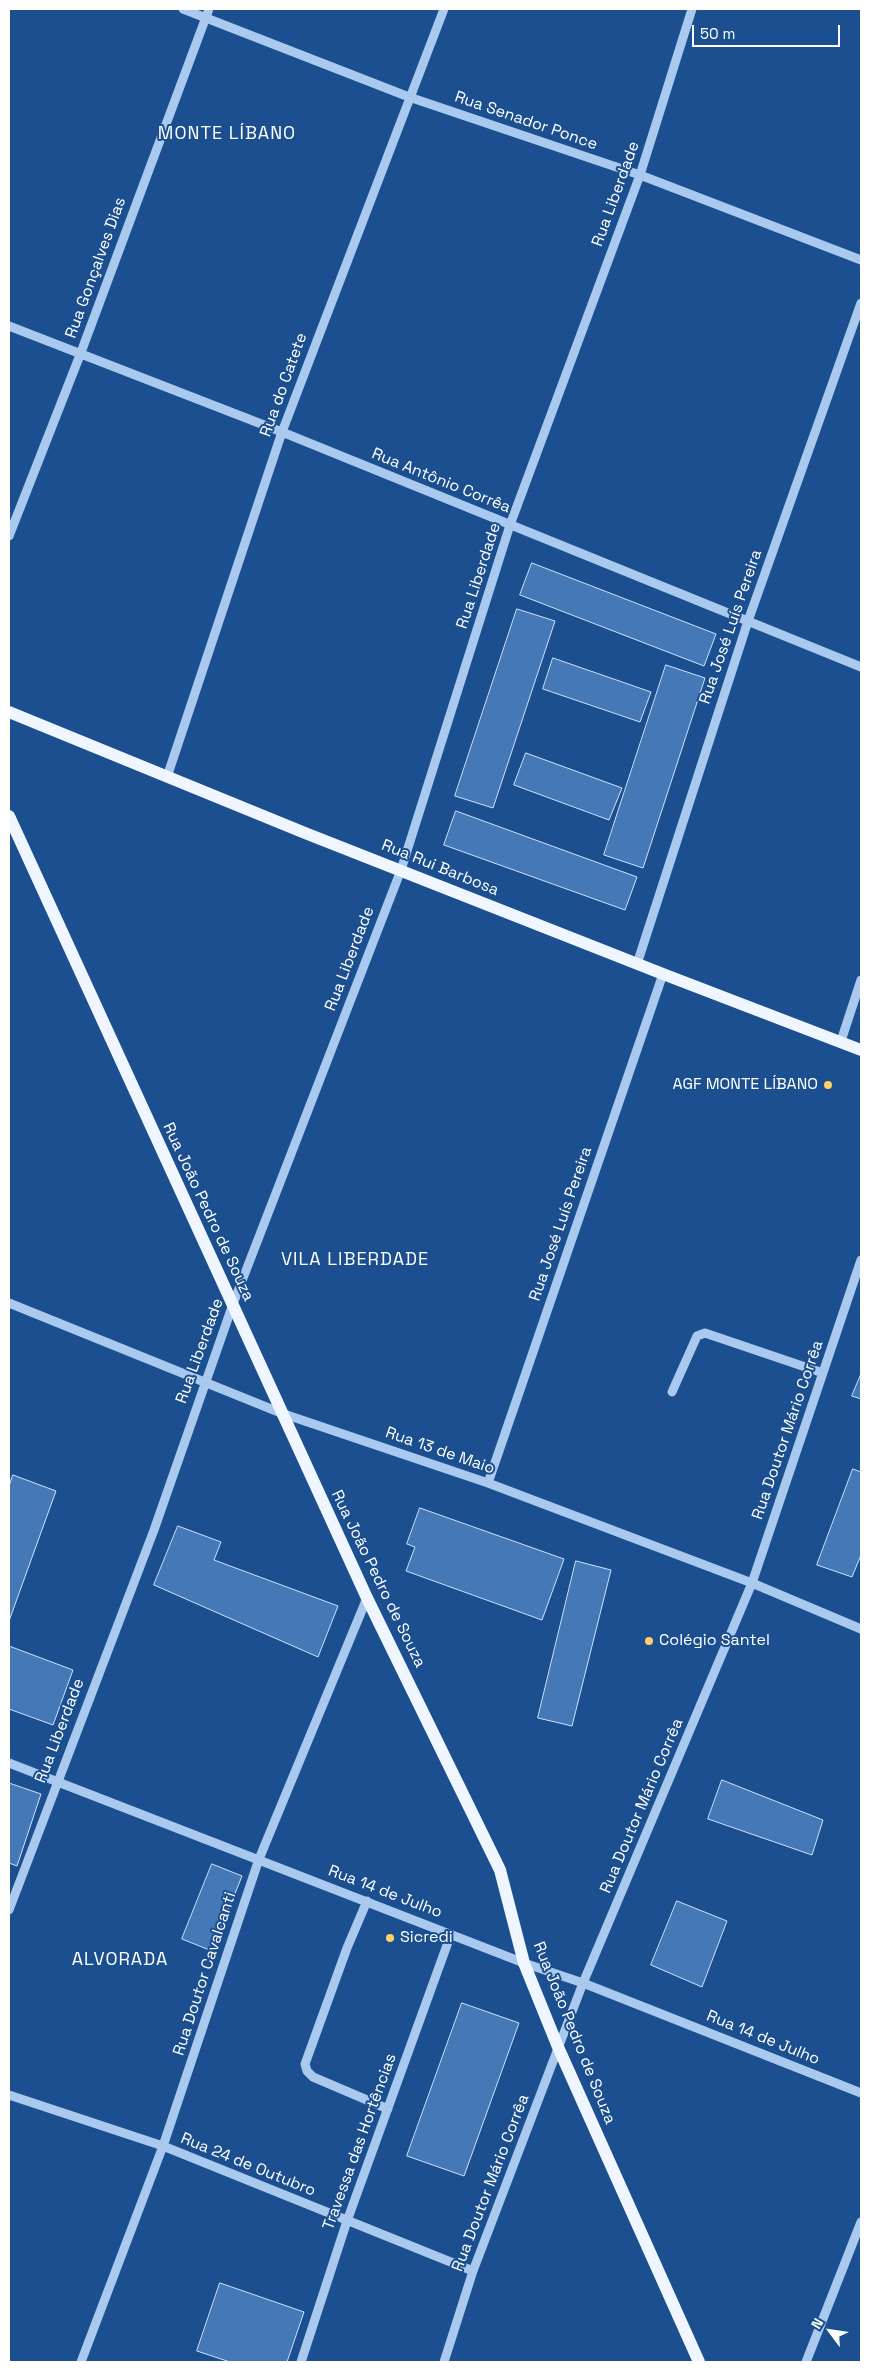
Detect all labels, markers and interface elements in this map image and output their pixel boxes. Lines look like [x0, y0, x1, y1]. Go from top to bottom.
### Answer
scale bar [695, 15, 842, 47]
text: 50 m [700, 24, 735, 43]
street label: Rua Senador Ponce [452, 88, 600, 154]
district label: MONTE LÍBANO [156, 123, 298, 145]
street label: Rua Liberdade [588, 139, 644, 249]
street label: Rua Gonçalves Dias [62, 195, 130, 341]
street label: Rua do Catete [256, 330, 312, 440]
street label: Rua Antônio Corrêa [369, 444, 513, 518]
street label: Rua Liberdade [453, 521, 505, 631]
street label: Rua José Luís Pereira [696, 547, 766, 707]
street label: Rua Rui Barbosa [379, 836, 501, 900]
street label: Rua Liberdade [321, 904, 379, 1014]
place label: AGF MONTE LÍBANO [673, 1075, 818, 1095]
marker: AGF MONTE LÍBANO [822, 1079, 834, 1091]
street label: Rua João Pedro de Souza [158, 1120, 258, 1304]
street label: Rua José Luís Pereira [526, 1144, 596, 1304]
district label: VILA LIBERDADE [279, 1249, 431, 1271]
street label: Rua Liberdade [172, 1296, 228, 1406]
street label: Rua Doutor Mário Corrêa [748, 1338, 828, 1522]
street label: Rua 13 de Maio [383, 1423, 497, 1479]
street label: Rua João Pedro de Souza [327, 1487, 429, 1671]
place label: Colégio Santel [659, 1631, 770, 1651]
marker: Colégio Santel [643, 1635, 655, 1647]
street label: Rua Liberdade [31, 1676, 89, 1786]
street label: Rua Doutor Mário Corrêa [596, 1716, 688, 1896]
street label: Rua 14 de Julho [325, 1861, 445, 1923]
street label: Rua Doutor Cavalcanti [169, 1890, 241, 2058]
place label: Sicredi [400, 1928, 453, 1948]
marker: Sicredi [384, 1932, 396, 1944]
street label: Rua João Pedro de Souza [529, 1939, 619, 2127]
district label: ALVORADA [71, 1949, 169, 1971]
street label: Rua 14 de Julho [704, 2007, 822, 2069]
street label: Travessa das Hortências [319, 2051, 401, 2233]
street label: Rua Doutor Mário Corrêa [448, 2092, 534, 2274]
street label: Rua 24 de Outubro [178, 2129, 318, 2201]
north arrow [805, 2306, 855, 2356]
text: N [807, 2315, 827, 2332]

